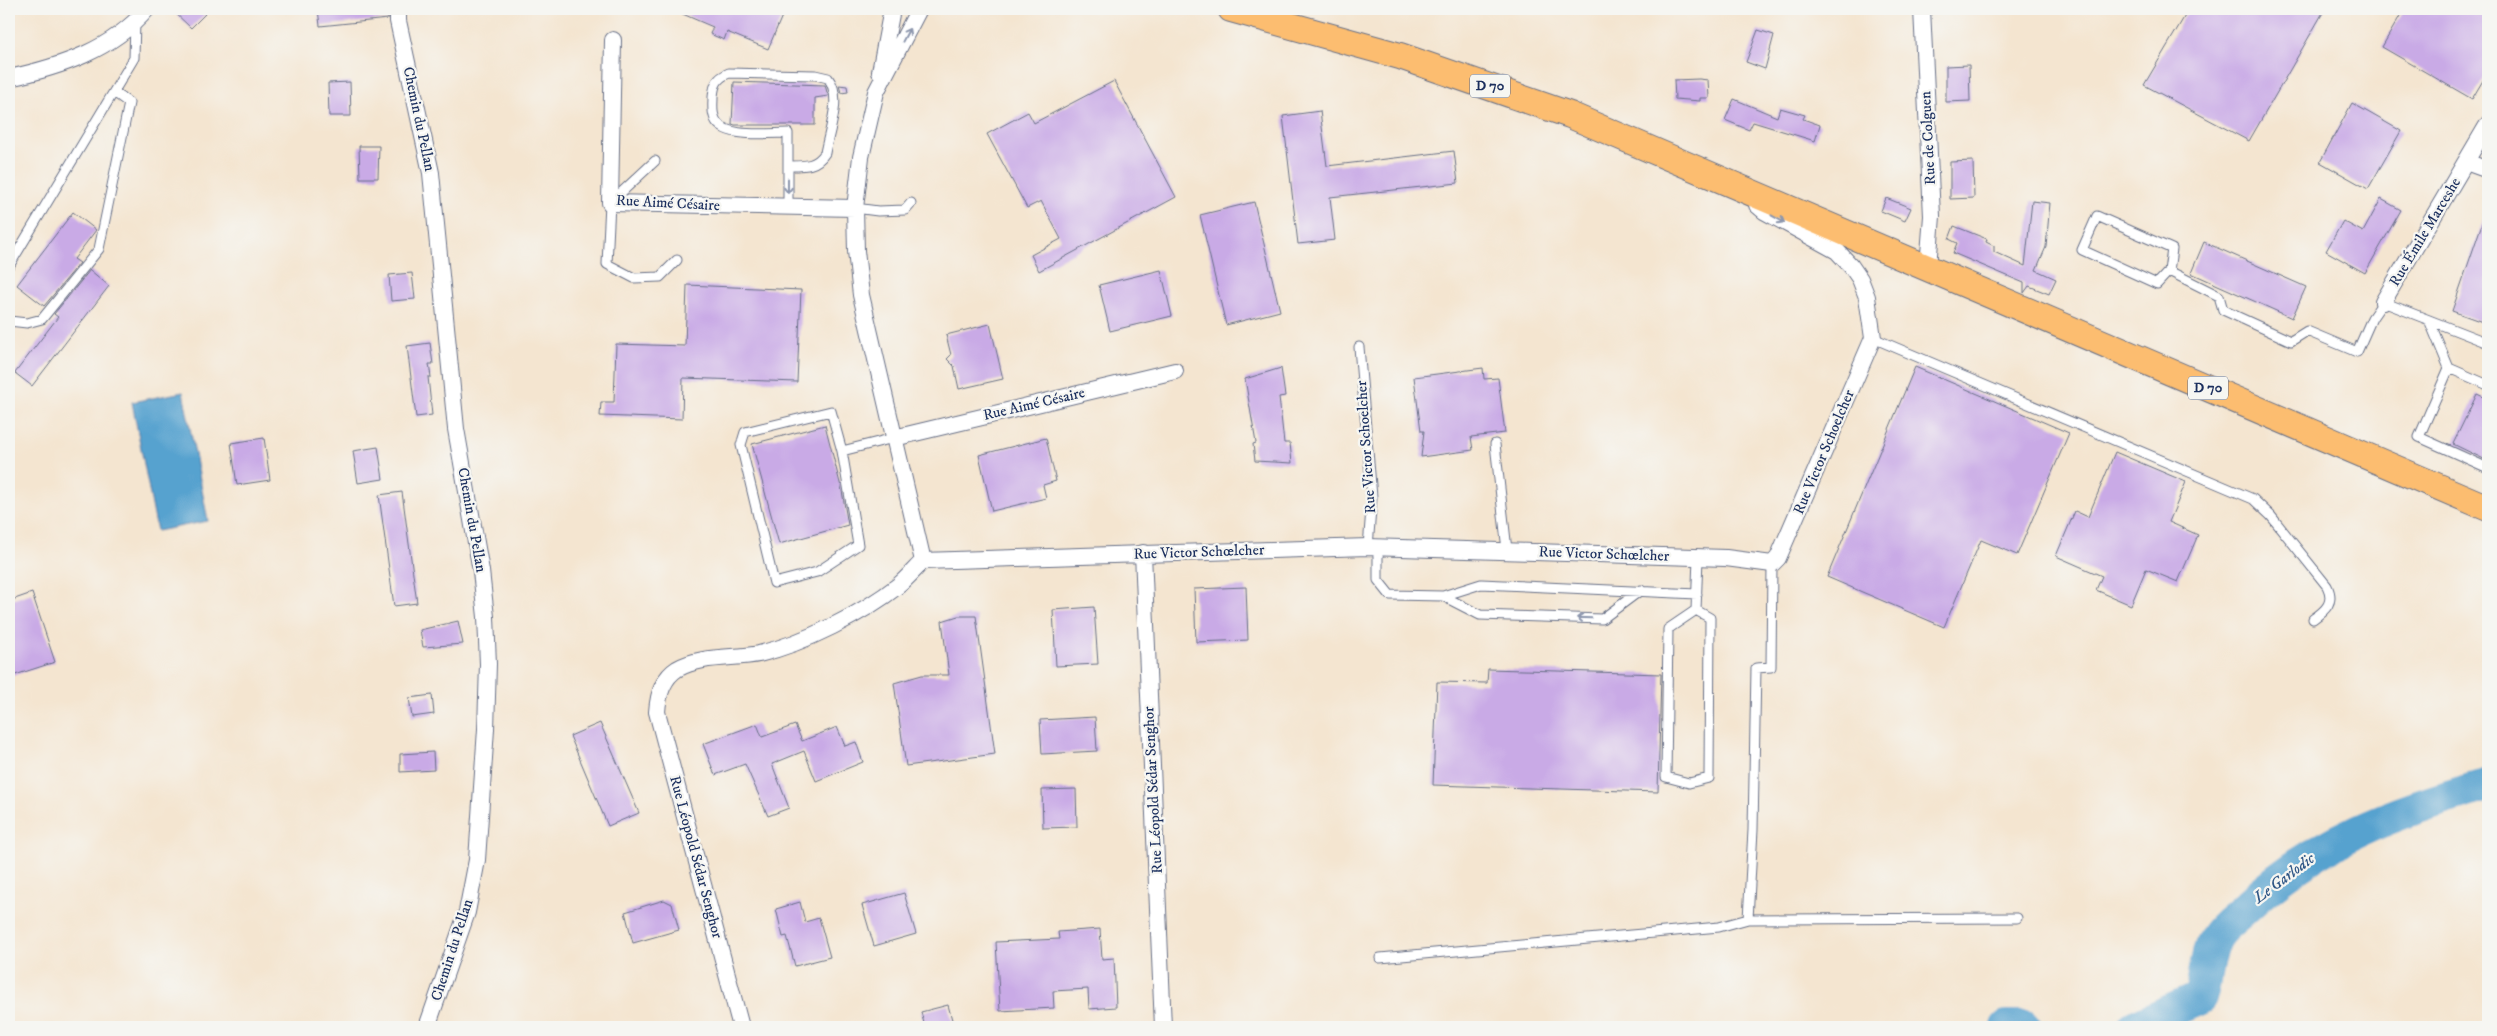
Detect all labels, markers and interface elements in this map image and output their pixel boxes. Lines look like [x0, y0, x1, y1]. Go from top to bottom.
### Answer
one-way arrow [901, 27, 911, 42]
street label: Chemin du Pellan [399, 65, 439, 173]
road number: D 70 [1470, 74, 1510, 98]
street label: Rue de Colguen [1916, 90, 1940, 185]
street label: Rue Émile Marceshe [2385, 174, 2465, 290]
one-way arrow [783, 178, 793, 194]
street label: Rue Aimé Césaire [616, 191, 720, 215]
one-way arrow [1770, 215, 1785, 224]
road number: D 70 [2188, 376, 2228, 399]
street label: Rue Victor Schoelcher [1352, 379, 1380, 514]
street label: Rue Aimé Césaire [981, 383, 1087, 425]
street label: Rue Victor Schoelcher [1789, 387, 1859, 517]
street label: Chemin du Pellan [453, 466, 491, 574]
street label: Rue Victor Schœlcher [1133, 540, 1265, 564]
street label: Rue Victor Schœlcher [1538, 542, 1670, 566]
one-way arrow [1576, 614, 1592, 623]
street label: Rue Léopold Sédar Senghor [1139, 705, 1167, 874]
street label: Rue Léopold Sédar Senghor [665, 774, 727, 941]
water label: Le Garlodic [2249, 848, 2320, 908]
street label: Chemin du Pellan [427, 896, 477, 1003]

